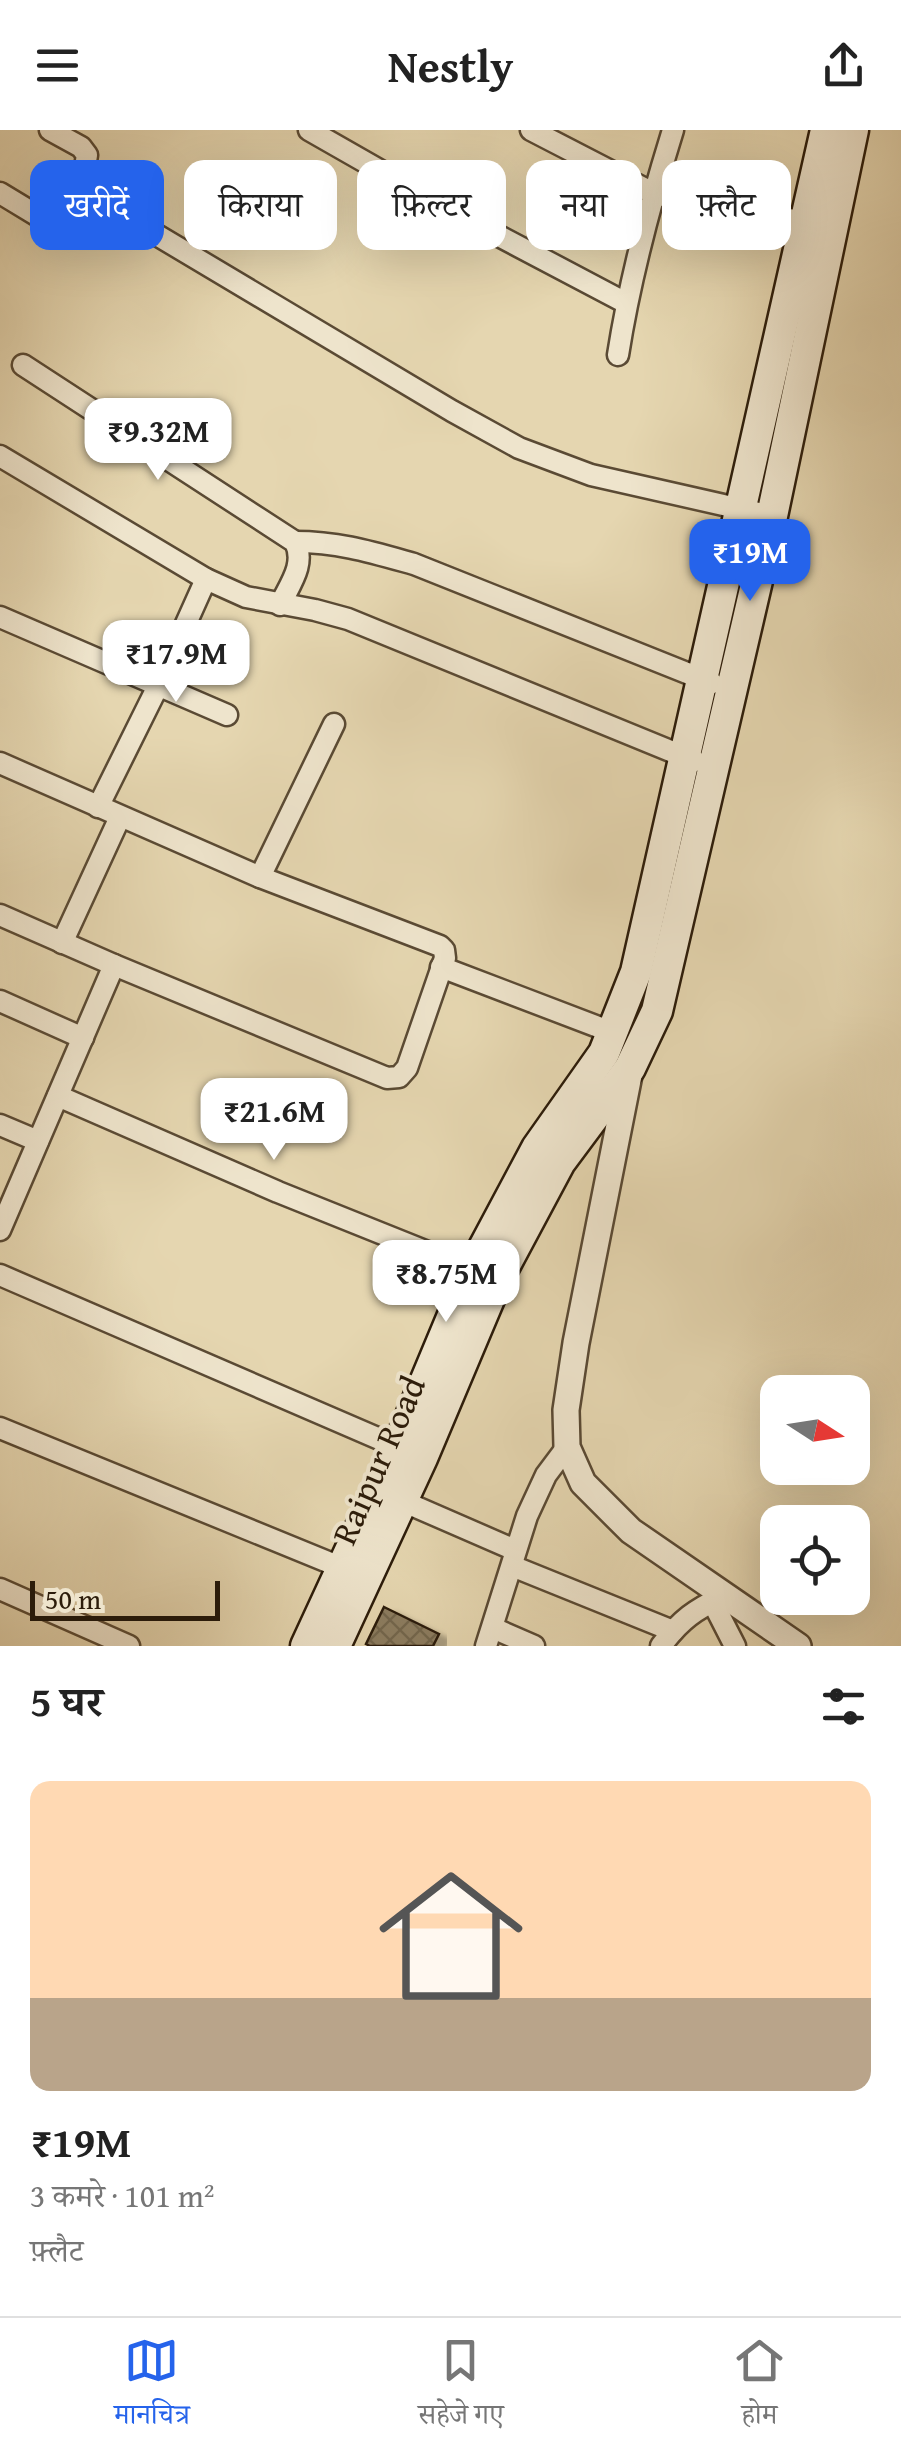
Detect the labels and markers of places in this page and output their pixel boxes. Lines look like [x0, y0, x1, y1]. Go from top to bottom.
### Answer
pin: ₹9.32M [77, 398, 239, 483]
pin: ₹19M [691, 519, 809, 604]
pin: ₹17.9M [95, 620, 257, 705]
pin: ₹21.6M [193, 1078, 355, 1163]
pin: ₹8.75M [365, 1240, 527, 1325]

